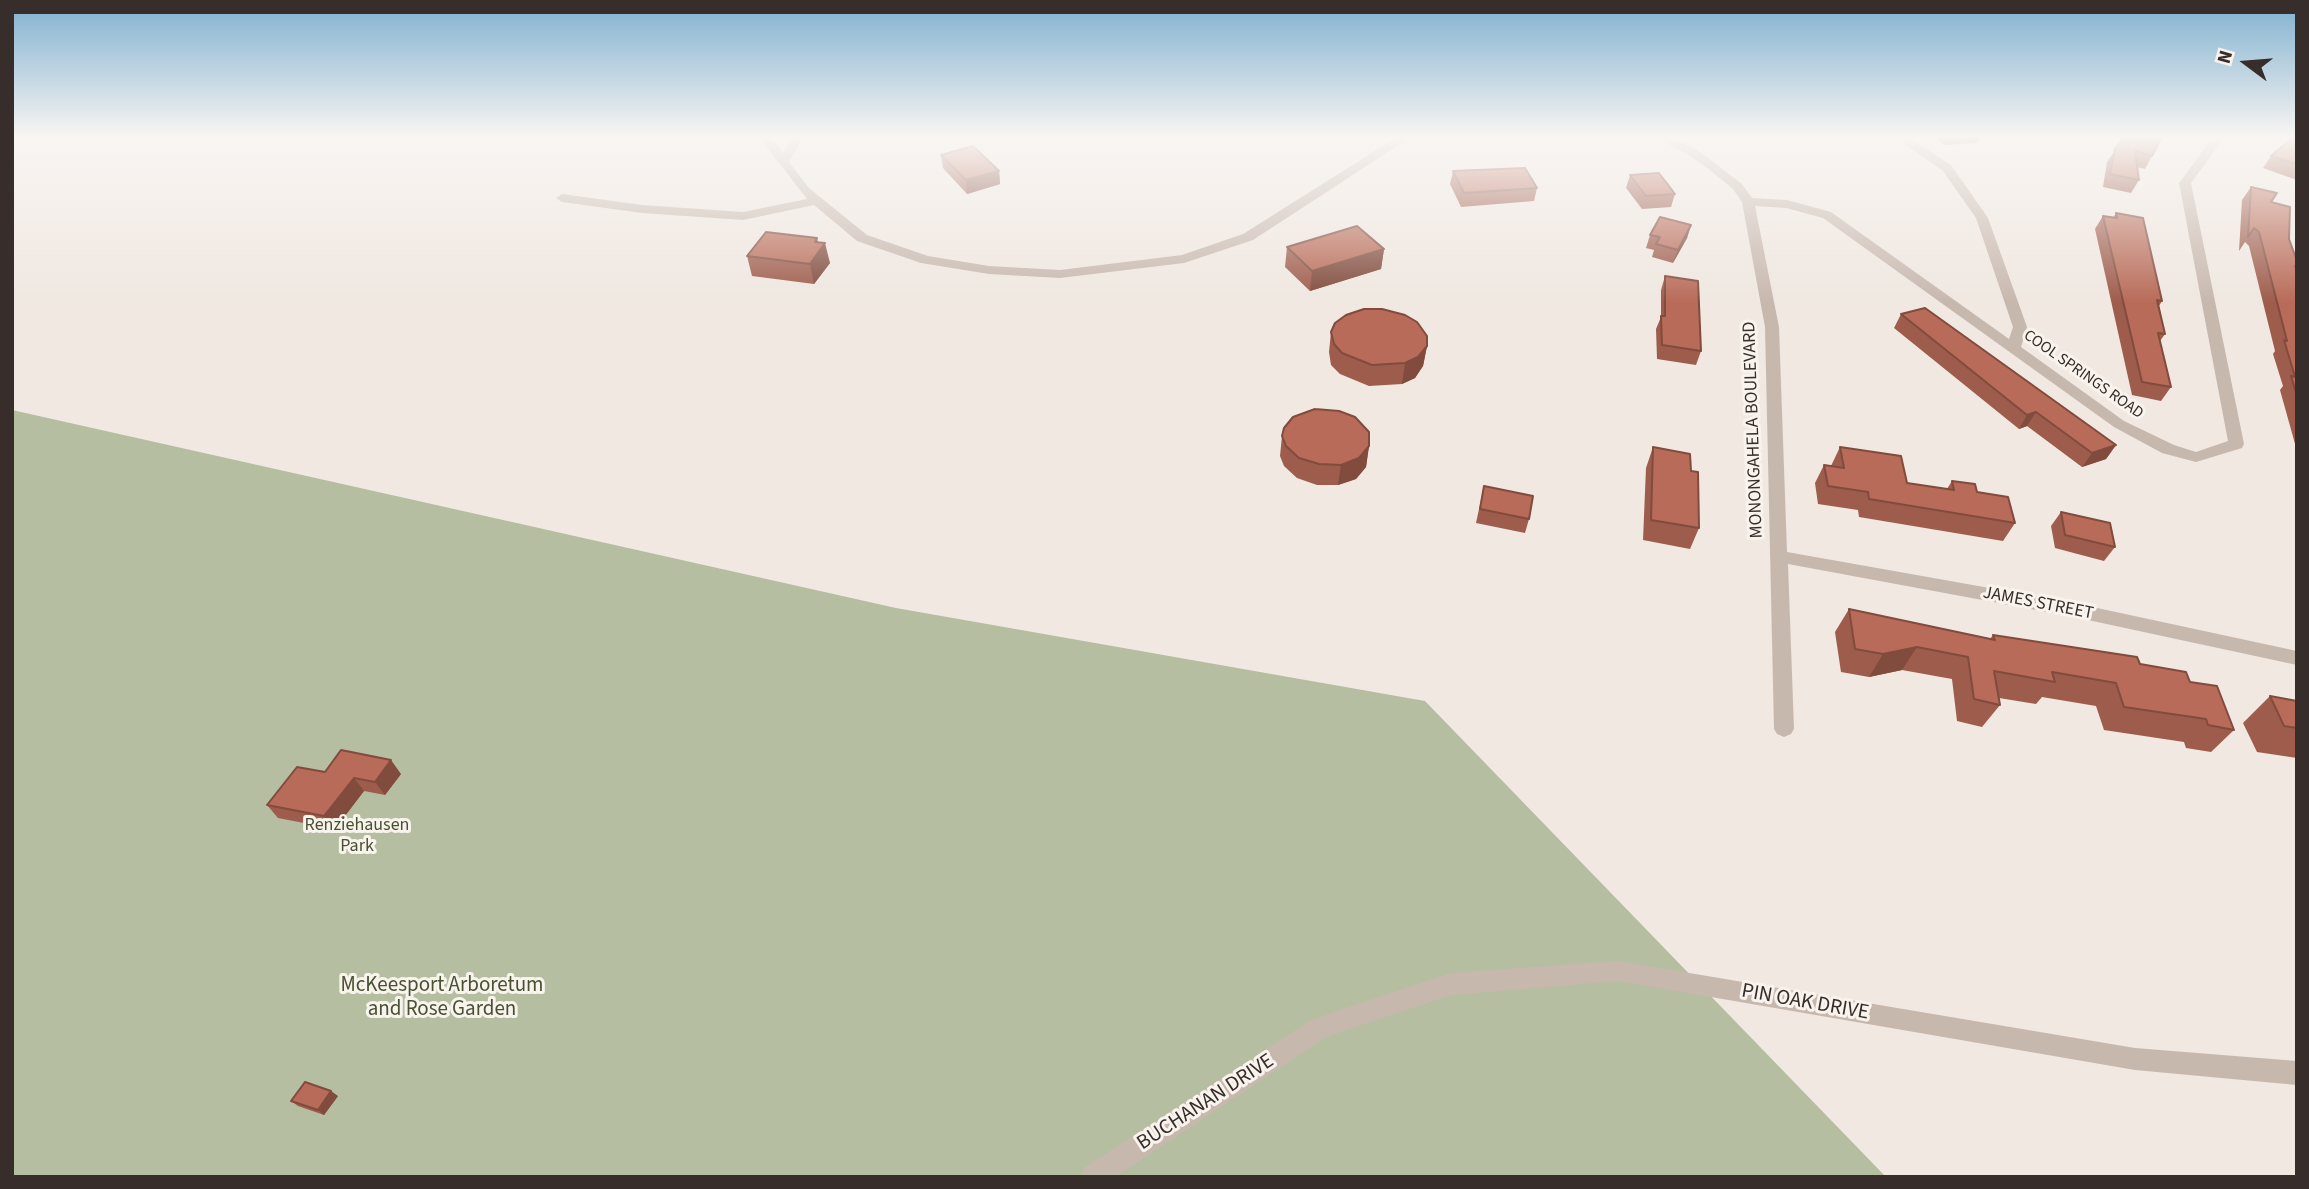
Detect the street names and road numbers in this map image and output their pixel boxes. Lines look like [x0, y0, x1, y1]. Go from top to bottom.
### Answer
street label: MONONGAHELA BOULEVARD [1739, 321, 1769, 539]
street label: COOL SPRINGS ROAD [2019, 326, 2147, 424]
street label: JAMES STREET [1981, 583, 2095, 625]
street label: PIN OAK DRIVE [1739, 979, 1871, 1027]
street label: BUCHANAN DRIVE [1133, 1049, 1279, 1157]

